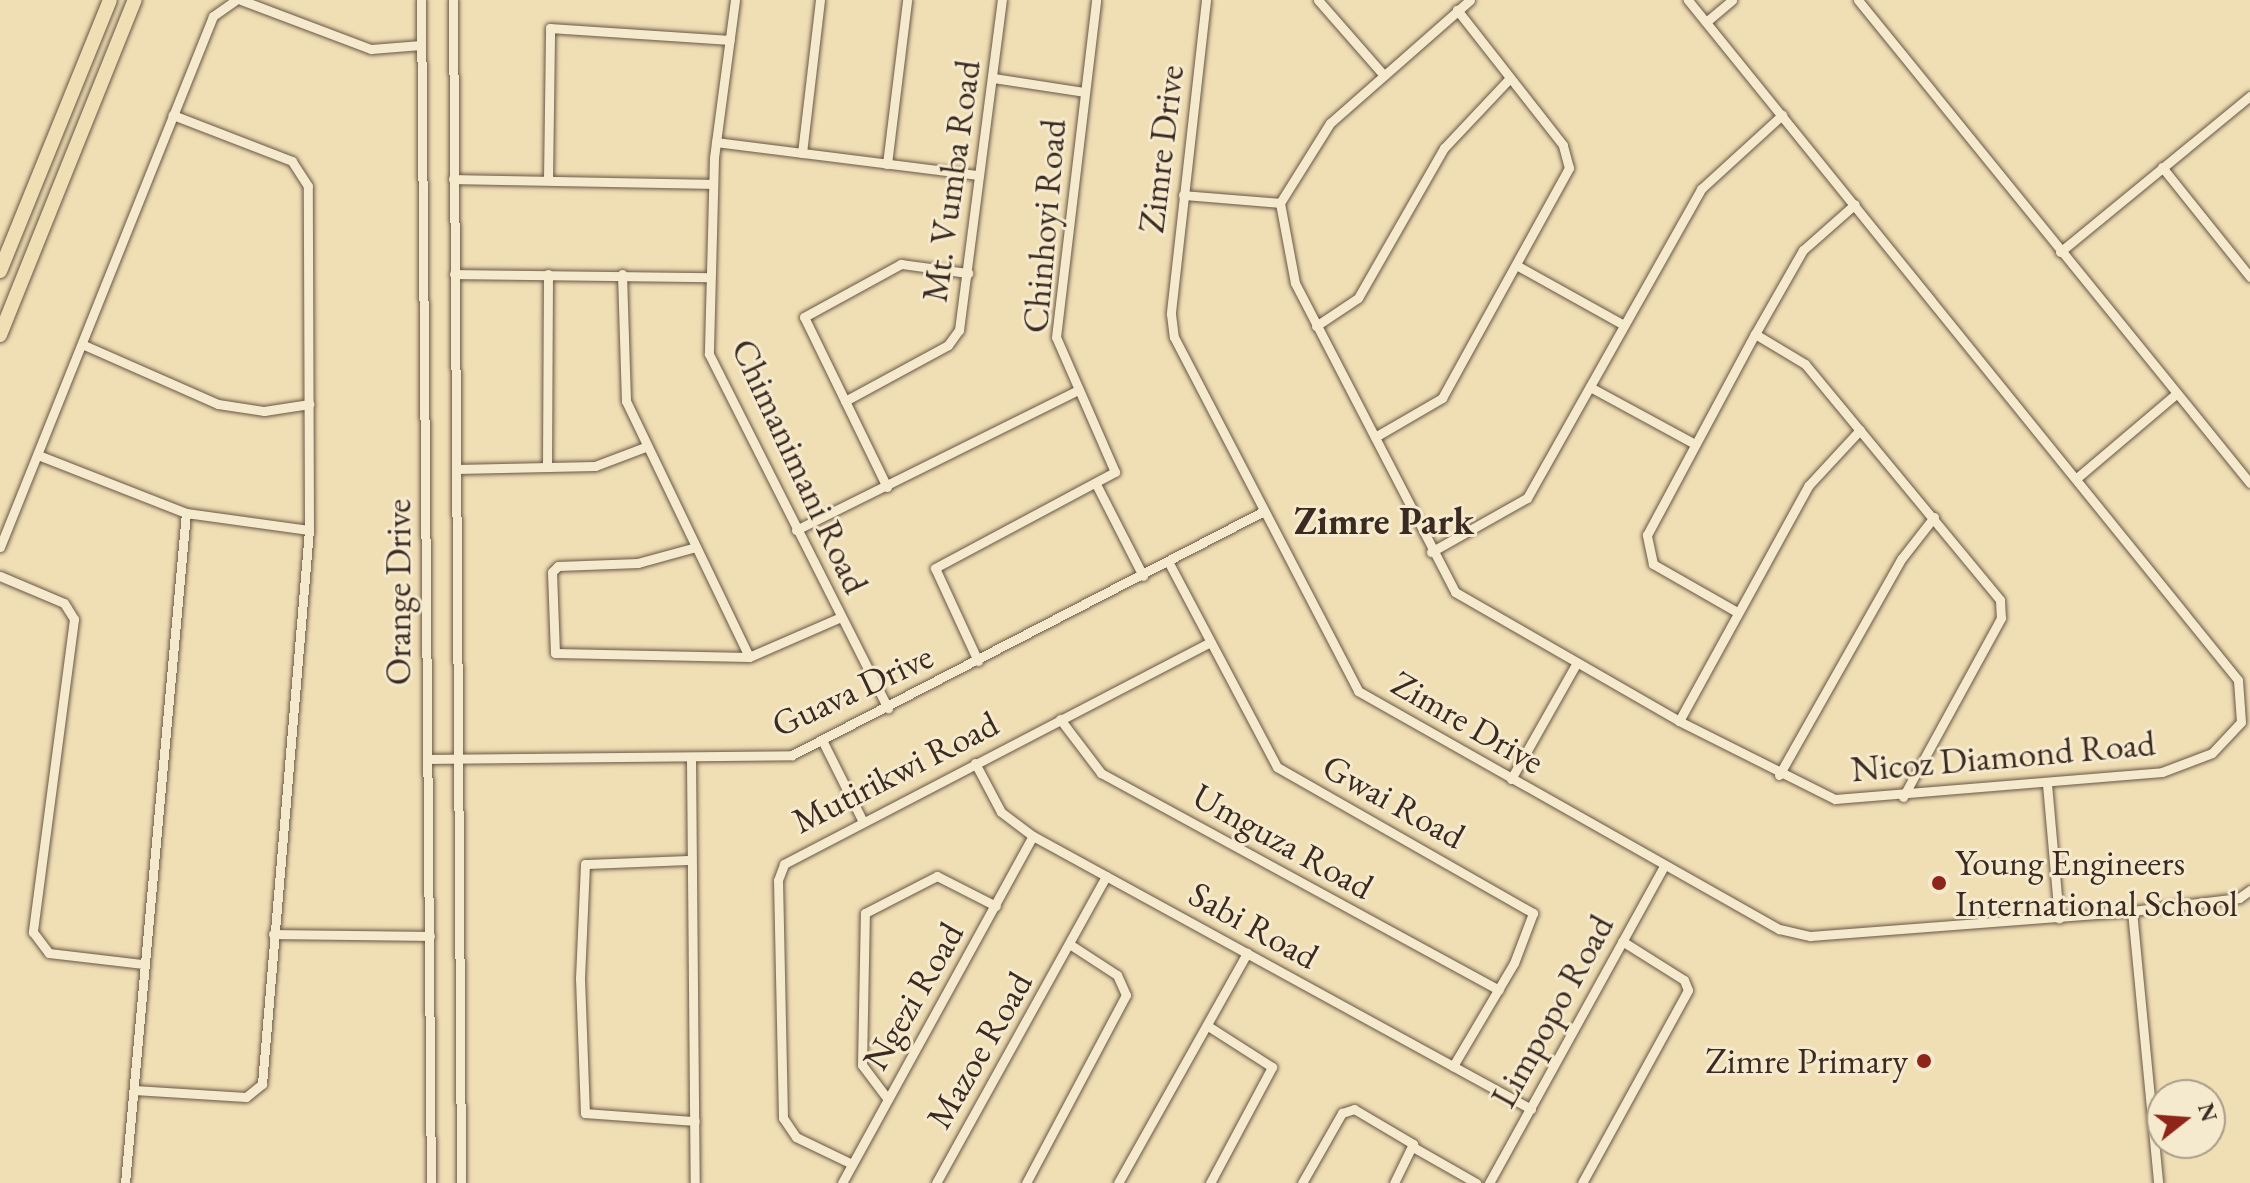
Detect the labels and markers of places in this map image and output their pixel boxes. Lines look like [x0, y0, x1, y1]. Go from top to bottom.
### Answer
place label: Young Engineers International School [1955, 840, 2238, 925]
marker: Young Engineers International School [1930, 874, 1948, 892]
place label: Zimre Primary [1705, 1039, 1908, 1083]
marker: Zimre Primary [1915, 1052, 1933, 1070]

